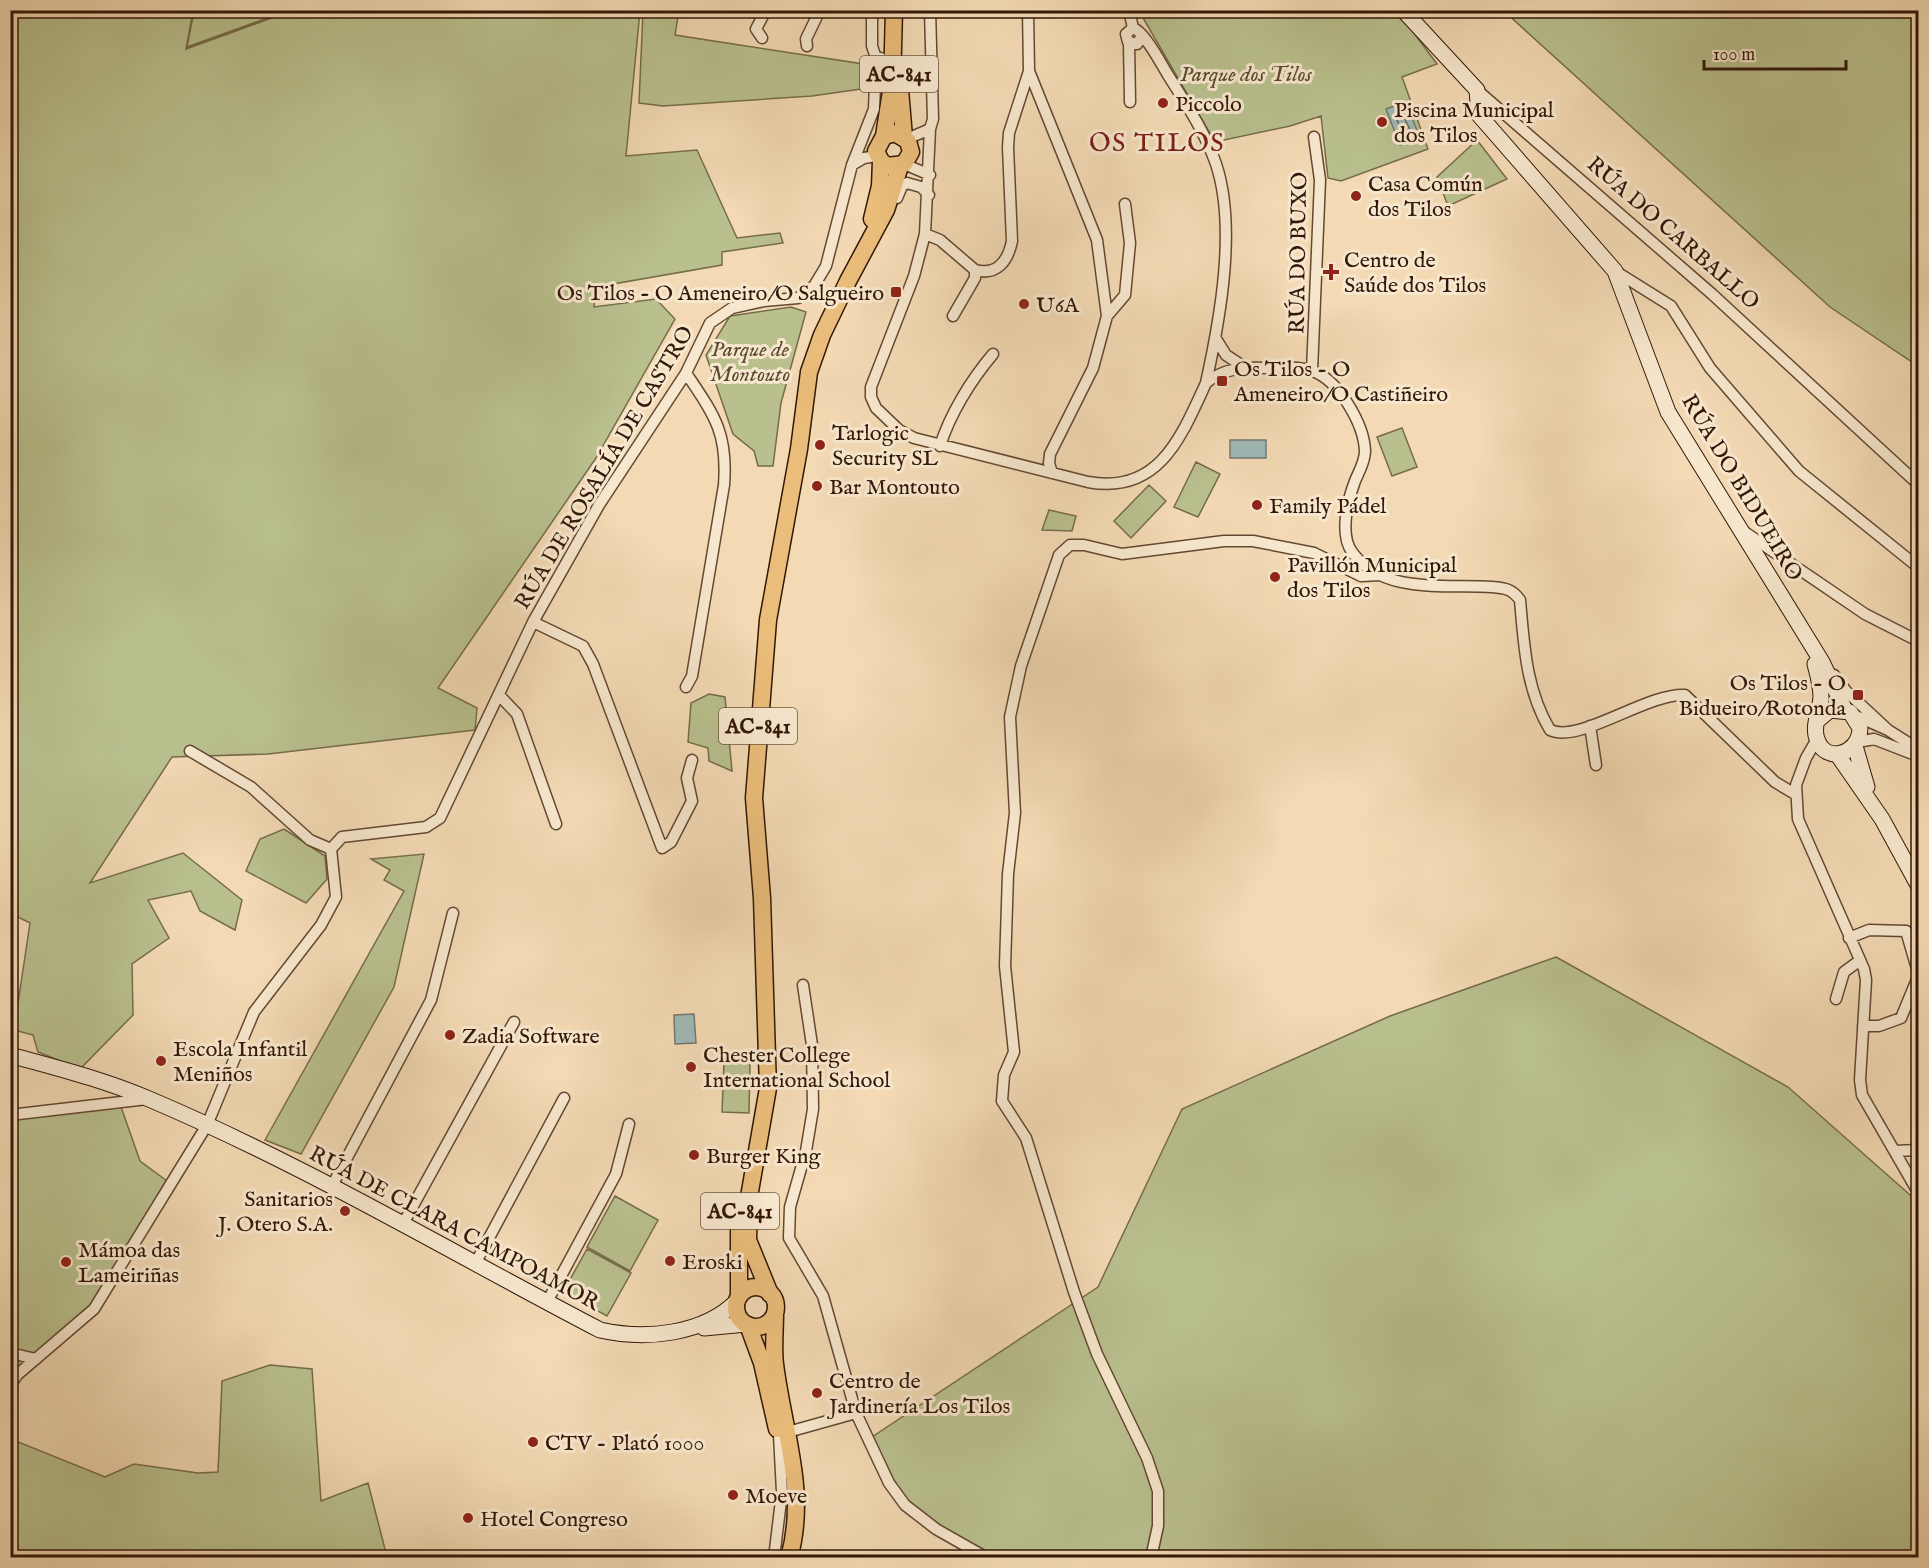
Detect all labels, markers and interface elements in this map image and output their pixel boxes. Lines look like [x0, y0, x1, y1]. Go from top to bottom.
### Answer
scale bar [1704, 33, 1846, 71]
text: 100 m [1713, 44, 1755, 67]
road number: AC-841 [860, 56, 938, 92]
park label: Parque dos Tilos [1180, 61, 1313, 89]
place label: Piccolo [1175, 91, 1242, 119]
marker: Piccolo [1156, 96, 1170, 110]
place label: Piscina Municipal dos Tilos [1394, 97, 1554, 150]
marker: Piscina Municipal dos Tilos [1375, 115, 1389, 129]
district label: OS TILOS [1089, 127, 1225, 160]
street label: RÚA DO CARBALLO [1580, 151, 1765, 316]
place label: Casa Común dos Tilos [1368, 171, 1483, 224]
street label: RÚA DO BUXO [1284, 172, 1314, 334]
marker: Casa Común dos Tilos [1349, 189, 1363, 203]
place label: Centro de Saúde dos Tilos [1344, 247, 1486, 300]
marker: Centro de Saúde dos Tilos [1322, 263, 1340, 281]
place label: Os Tilos - O Ameneiro/O Salgueiro [557, 280, 884, 308]
marker: Os Tilos - O Ameneiro/O Salgueiro [889, 285, 903, 299]
place label: U6A [1036, 292, 1080, 320]
marker: U6A [1017, 297, 1031, 311]
street label: RÚA DE ROSALÍA DE CASTRO [509, 321, 701, 615]
park label: Parque de Montouto [710, 336, 790, 389]
place label: Os Tilos - O Ameneiro/O Castiñeiro [1233, 356, 1448, 409]
marker: Os Tilos - O Ameneiro/O Castiñeiro [1215, 374, 1229, 388]
street label: RÚA DO BIDUEIRO [1674, 389, 1808, 587]
place label: Tarlogic Security SL [832, 420, 939, 473]
marker: Tarlogic Security SL [813, 438, 827, 452]
place label: Bar Montouto [829, 474, 960, 502]
marker: Bar Montouto [810, 479, 824, 493]
place label: Family Pádel [1269, 493, 1386, 521]
marker: Family Pádel [1250, 498, 1264, 512]
place label: Pavillón Municipal dos Tilos [1287, 552, 1457, 605]
marker: Pavillón Municipal dos Tilos [1268, 570, 1282, 584]
place label: Os Tilos - O Bidueiro/Rotonda [1678, 670, 1846, 723]
marker: Os Tilos - O Bidueiro/Rotonda [1851, 688, 1865, 702]
road number: AC-841 [719, 708, 797, 744]
place label: Zadia Software [462, 1023, 600, 1051]
marker: Zadia Software [443, 1028, 457, 1042]
place label: Escola Infantil Meniños [173, 1036, 307, 1089]
place label: Chester College International School [703, 1042, 890, 1095]
marker: Escola Infantil Meniños [154, 1054, 168, 1068]
marker: Chester College International School [684, 1060, 698, 1074]
street label: RÚA DE CLARA CAMPOAMOR [304, 1140, 605, 1318]
place label: Burger King [706, 1143, 821, 1171]
marker: Burger King [687, 1148, 701, 1162]
place label: Sanitarios J. Otero S.A. [215, 1186, 333, 1239]
road number: AC-841 [701, 1193, 779, 1229]
marker: Sanitarios J. Otero S.A. [338, 1204, 352, 1218]
place label: Mámoa das Lameiriñas [78, 1237, 180, 1290]
place label: Eroski [682, 1249, 743, 1277]
marker: Eroski [663, 1254, 677, 1268]
marker: Mámoa das Lameiriñas [59, 1255, 73, 1269]
place label: Centro de Jardinería Los Tilos [826, 1368, 1010, 1421]
marker: Centro de Jardinería Los Tilos [810, 1386, 824, 1400]
place label: CTV - Plató 1000 [545, 1430, 704, 1458]
marker: CTV - Plató 1000 [526, 1435, 540, 1449]
place label: Moeve [745, 1483, 807, 1511]
marker: Moeve [726, 1488, 740, 1502]
place label: Hotel Congreso [480, 1506, 628, 1534]
marker: Hotel Congreso [461, 1511, 475, 1525]

